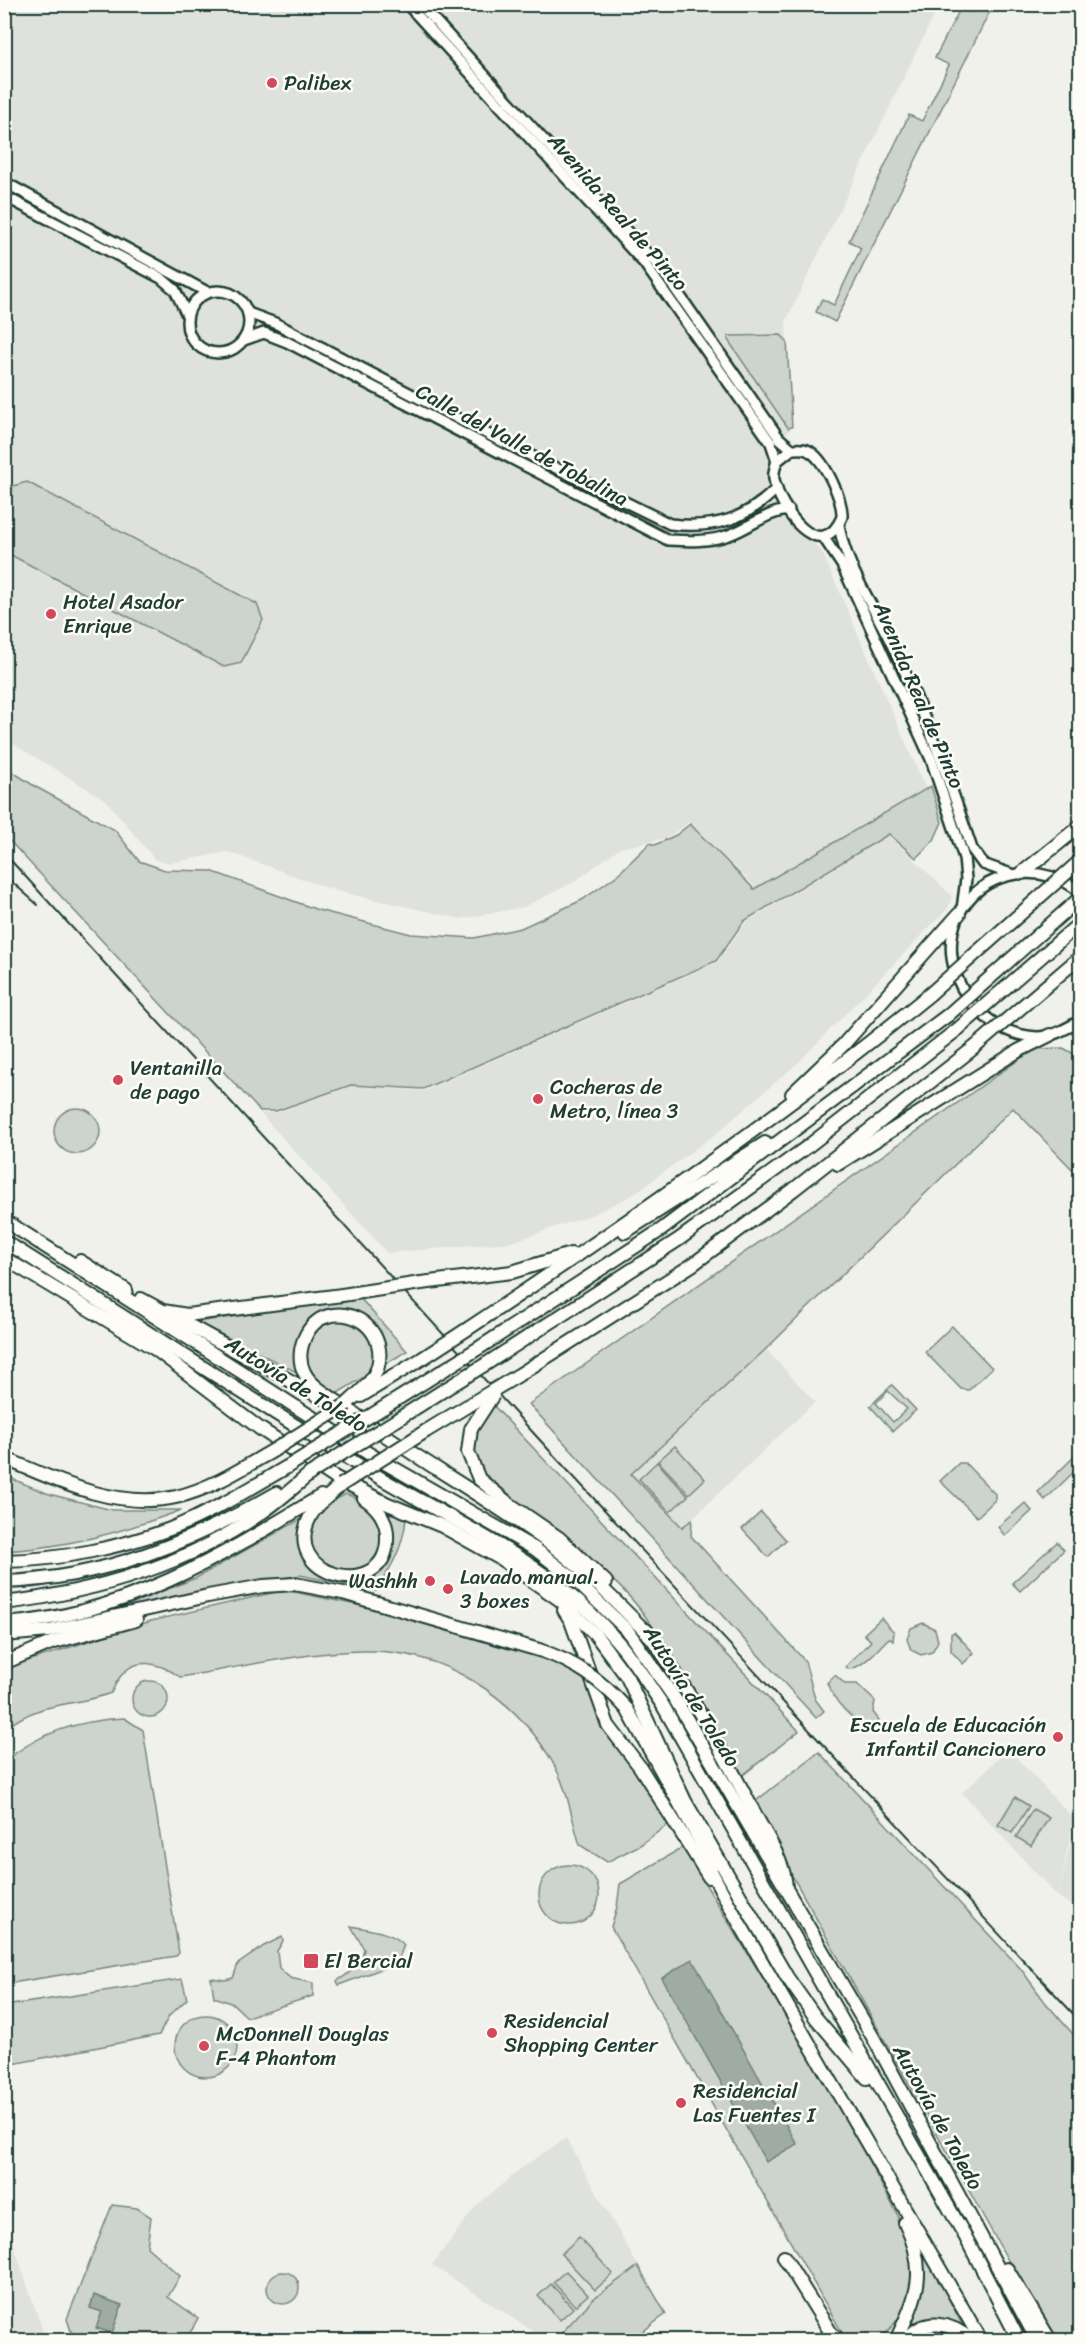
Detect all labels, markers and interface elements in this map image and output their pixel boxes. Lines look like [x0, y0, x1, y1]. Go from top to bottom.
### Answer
place label: Palibex [284, 64, 351, 102]
marker: Palibex [265, 76, 279, 90]
street label: Avenida Real de Pinto [537, 123, 698, 300]
street label: Calle del Valle de Tobalina [409, 373, 636, 518]
place label: Hotel Asador Enrique [63, 583, 185, 645]
street label: Avenida Real de Pinto [862, 594, 976, 795]
marker: Hotel Asador Enrique [44, 607, 58, 621]
place label: Ventanilla de pago [130, 1049, 223, 1111]
place label: Cocheras de Metro, línea 3 [550, 1068, 679, 1130]
marker: Ventanilla de pago [111, 1073, 125, 1087]
marker: Cocheras de Metro, línea 3 [531, 1092, 545, 1106]
street label: Autovía de Toledo [216, 1324, 375, 1443]
place label: Lavado manual. 3 boxes [460, 1558, 600, 1620]
place label: Washhh [349, 1562, 418, 1600]
marker: Washhh [423, 1574, 437, 1588]
marker: Lavado manual. 3 boxes [441, 1582, 455, 1596]
street label: Autovía de Toledo [632, 1616, 751, 1775]
place label: Escuela de Educación Infantil Cancionero [850, 1706, 1046, 1768]
marker: Escuela de Educación Infantil Cancionero [1051, 1730, 1065, 1744]
place label: El Bercial [324, 1942, 414, 1980]
marker: El Bercial [302, 1952, 320, 1970]
place label: Residencial Shopping Center [504, 2002, 659, 2064]
place label: McDonnell Douglas F-4 Phantom [216, 2015, 389, 2077]
marker: Residencial Shopping Center [485, 2026, 499, 2040]
street label: Autovía de Toledo [882, 2036, 994, 2197]
marker: McDonnell Douglas F-4 Phantom [197, 2039, 211, 2053]
place label: Residencial Las Fuentes I [693, 2072, 817, 2134]
marker: Residencial Las Fuentes I [674, 2096, 688, 2110]

